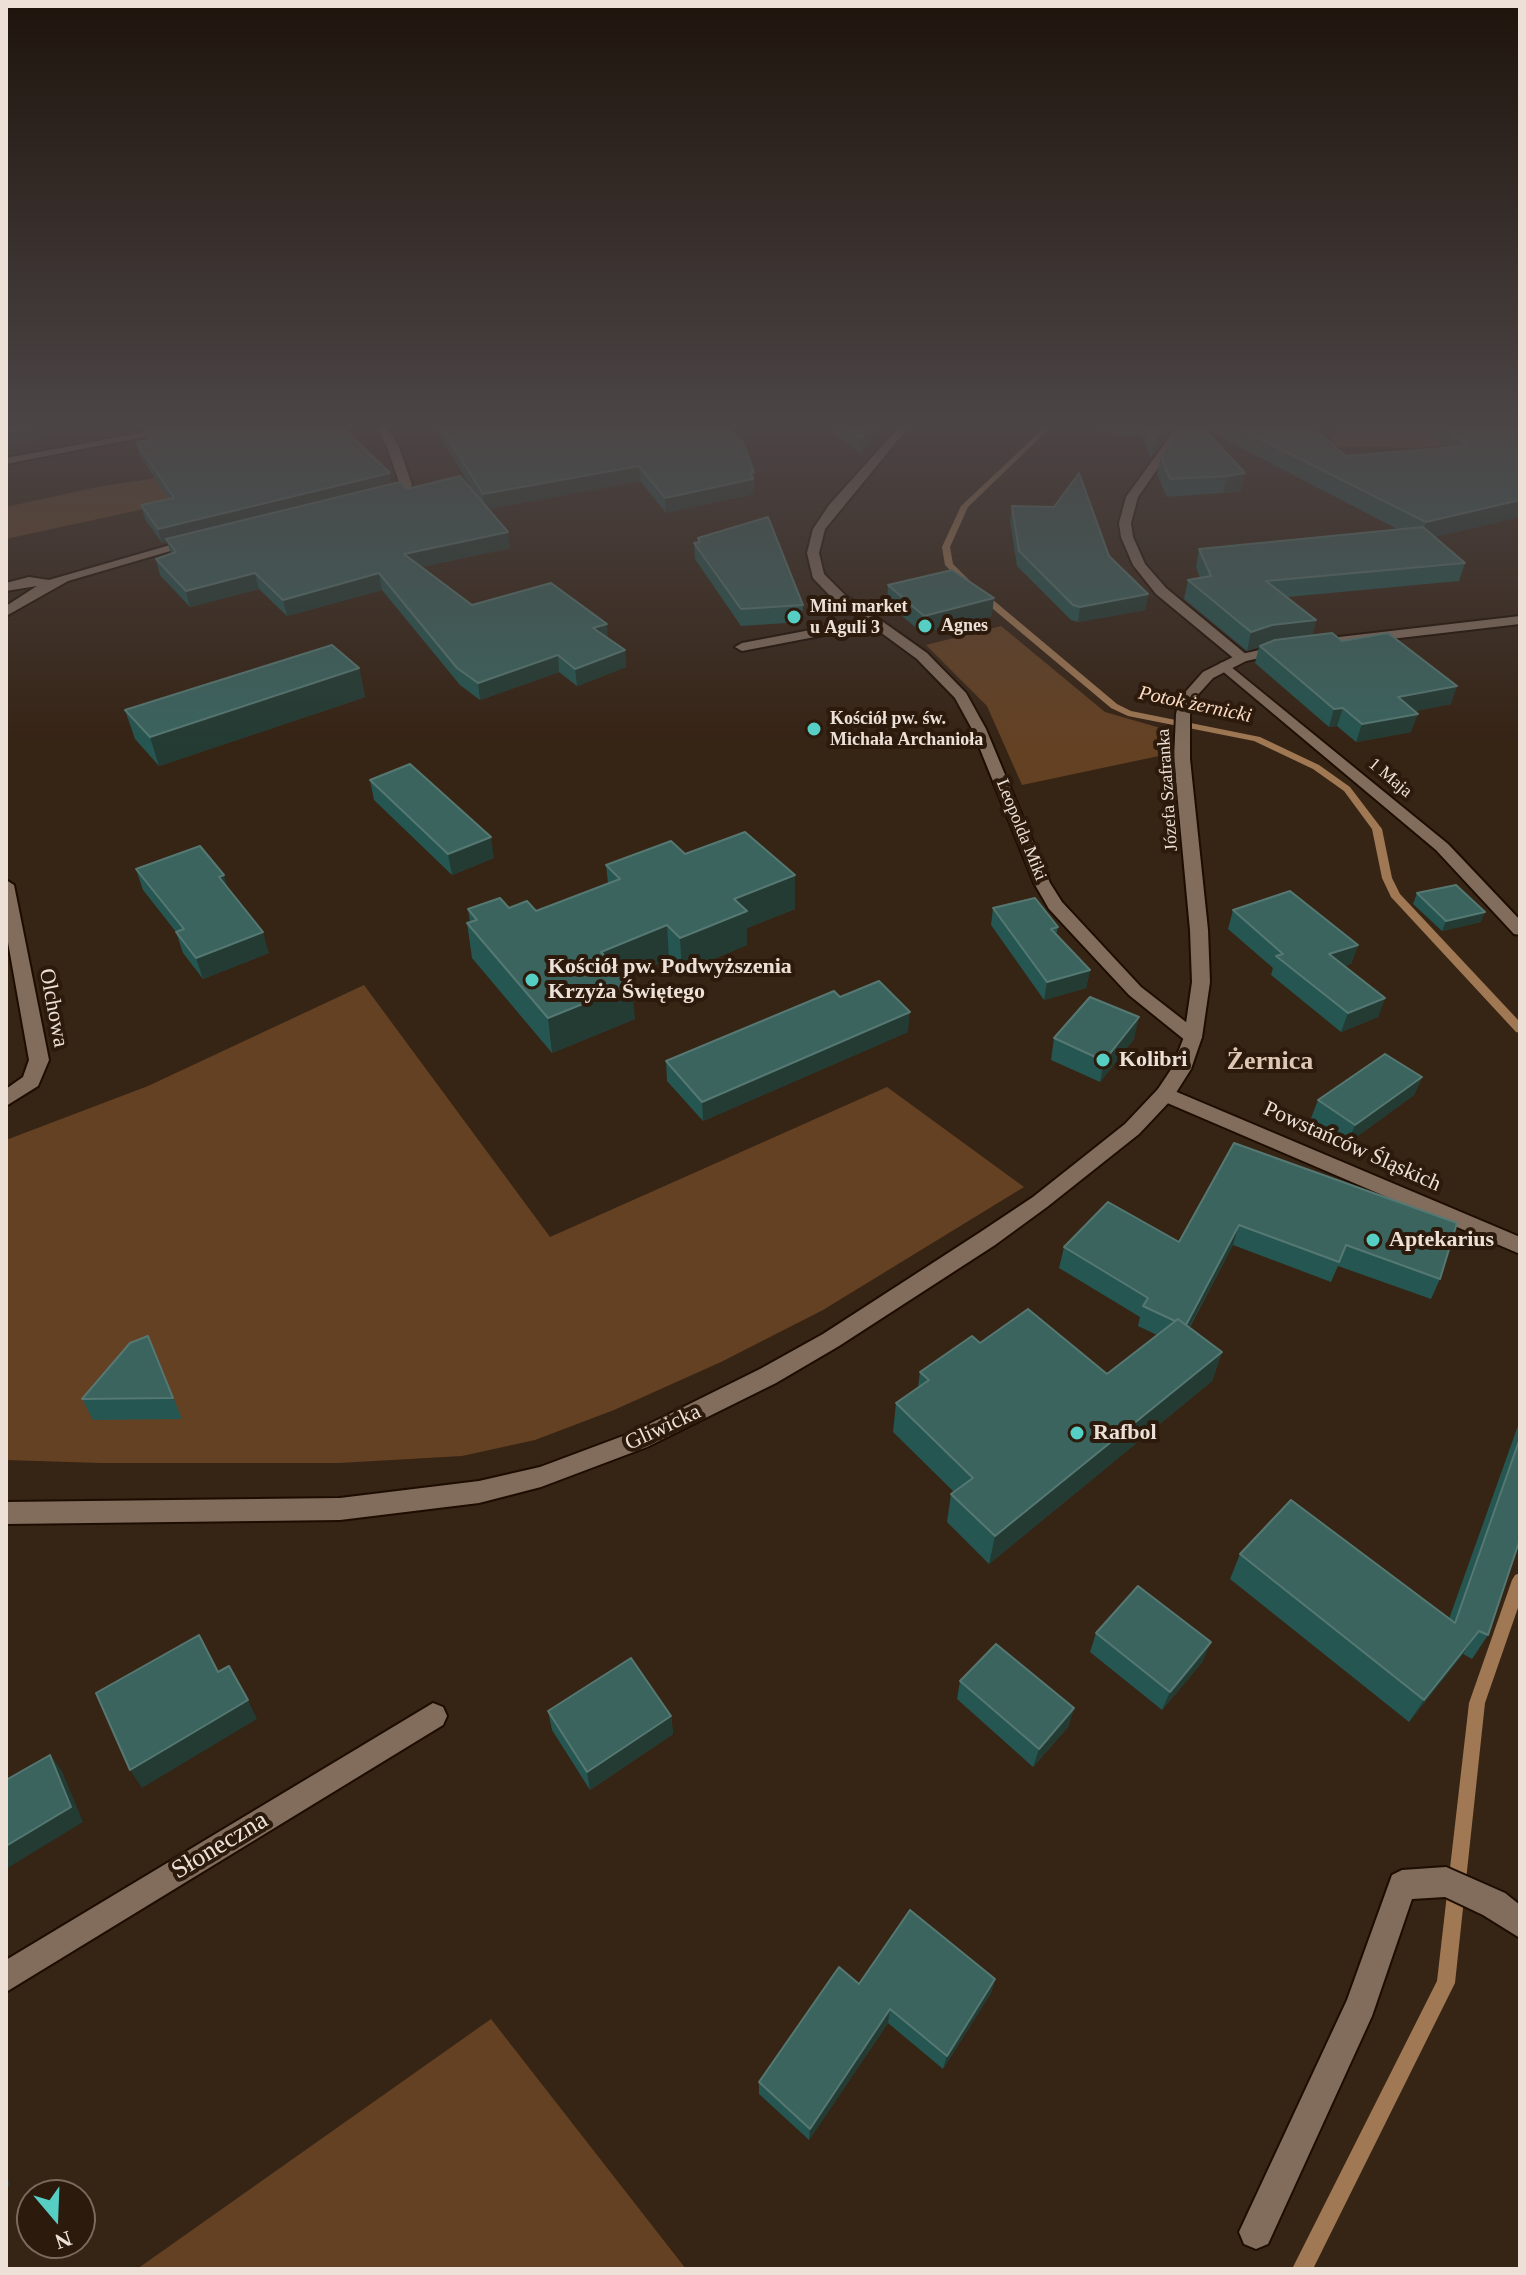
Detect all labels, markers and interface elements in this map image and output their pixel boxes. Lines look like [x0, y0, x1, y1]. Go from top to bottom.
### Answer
place label: Mini market u Aguli 3 [810, 596, 907, 638]
marker: Mini market u Aguli 3 [785, 608, 803, 626]
place label: Agnes [941, 615, 988, 637]
marker: Agnes [916, 617, 934, 635]
water label: Potok żernicki [1136, 681, 1254, 729]
place label: Kościół pw. św. Michała Archanioła [830, 708, 983, 750]
marker: Kościół pw. św. Michała Archanioła [805, 720, 823, 738]
street label: Józefa Szafranka [1153, 728, 1183, 852]
street label: 1 Maja [1364, 754, 1416, 802]
street label: Leopolda Miki [991, 776, 1051, 884]
place label: Kościół pw. Podwyższenia Krzyża Świętego [548, 954, 792, 1006]
street label: Olchowa [32, 967, 74, 1049]
marker: Kościół pw. Podwyższenia Krzyża Świętego [523, 971, 541, 989]
district label: Żernica [1227, 1046, 1313, 1078]
place label: Kolibri [1119, 1047, 1187, 1073]
marker: Kolibri [1094, 1051, 1112, 1069]
street label: Powstańców Śląskich [1259, 1096, 1445, 1198]
place label: Aptekarius [1389, 1227, 1494, 1253]
marker: Aptekarius [1364, 1231, 1382, 1249]
street label: Gliwicka [621, 1399, 705, 1457]
place label: Rafbol [1093, 1420, 1157, 1446]
marker: Rafbol [1068, 1424, 1086, 1442]
street label: Słoneczna [166, 1805, 274, 1887]
north arrow [16, 2179, 96, 2259]
text: N [52, 2226, 75, 2255]

